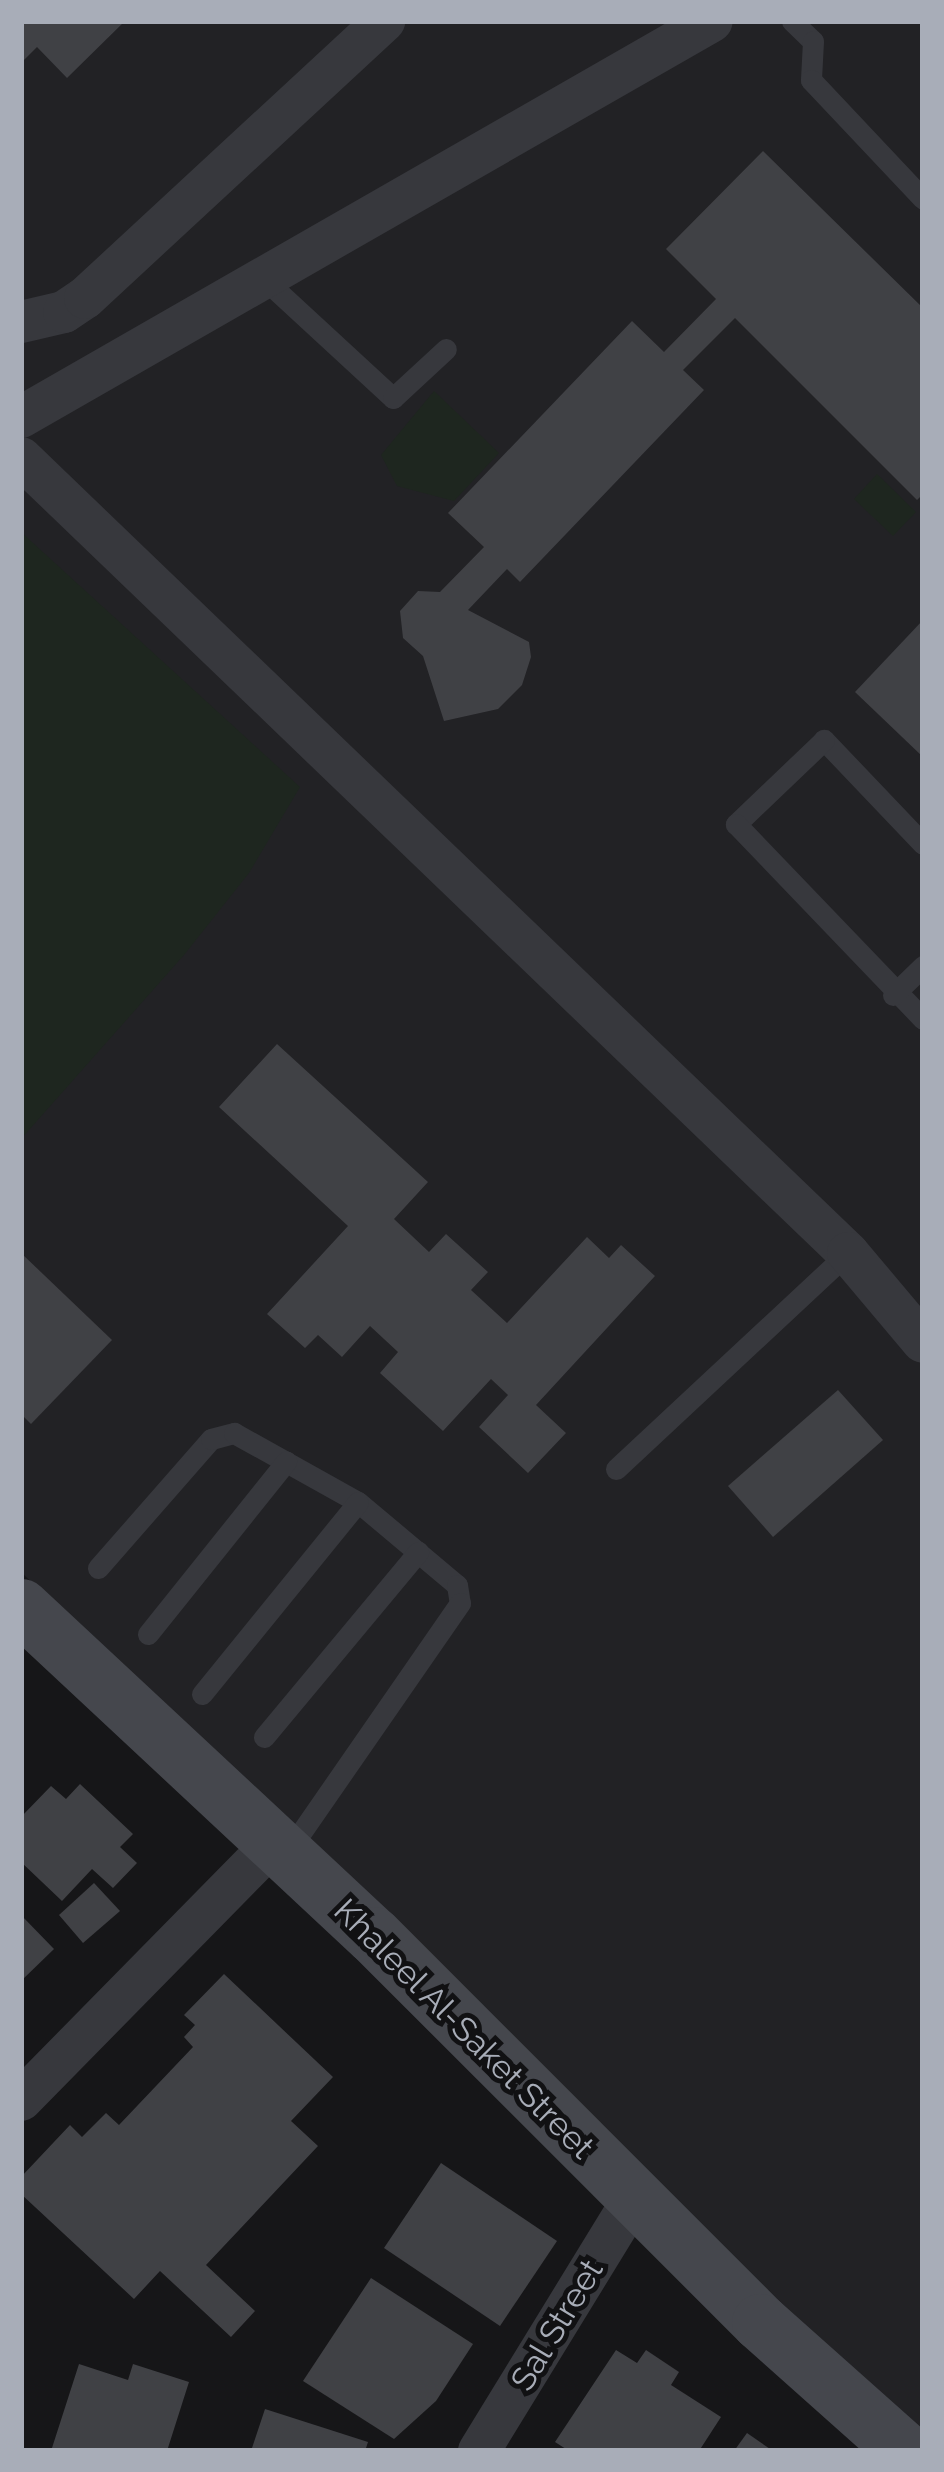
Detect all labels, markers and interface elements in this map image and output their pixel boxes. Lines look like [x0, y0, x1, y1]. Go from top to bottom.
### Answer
street label: Khaleel Al-Saket Street [325, 1890, 603, 2168]
street label: Sal Street [502, 2252, 612, 2398]

